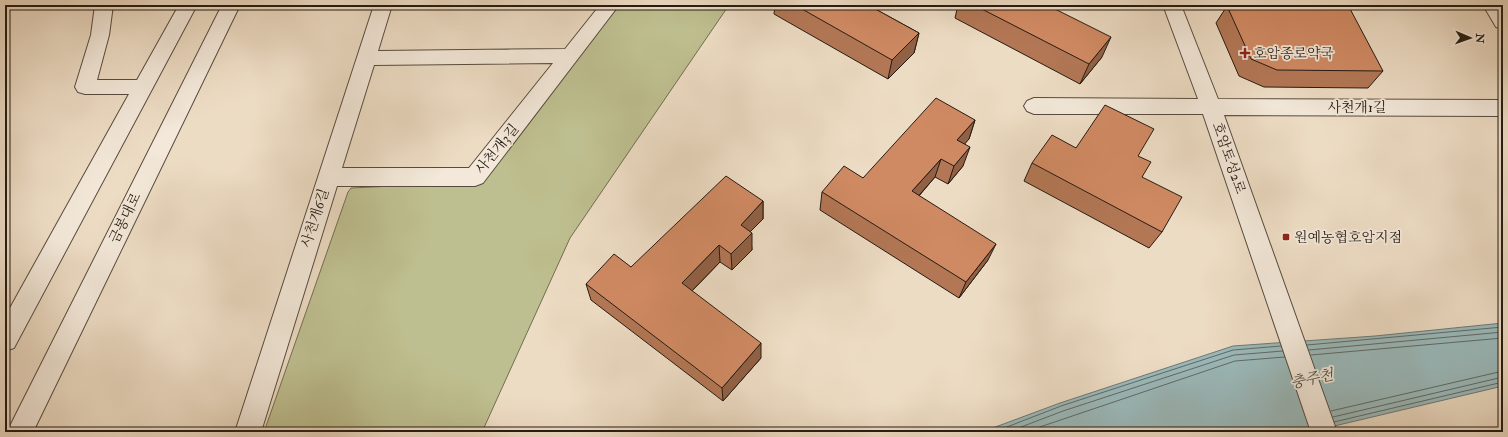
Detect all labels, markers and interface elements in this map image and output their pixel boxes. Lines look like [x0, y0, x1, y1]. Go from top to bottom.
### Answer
north arrow [1450, 18, 1490, 58]
text: N [1473, 32, 1486, 45]
place label: 호암종로약국 [1253, 45, 1334, 62]
marker: 호암종로약국 [1240, 48, 1250, 58]
street label: 사천개1길 [1327, 99, 1387, 116]
street label: 호암토성2로 [1209, 120, 1249, 197]
street label: 사천개3길 [472, 121, 522, 177]
street label: 사천개6길 [297, 186, 333, 250]
street label: 금봉대로 [106, 190, 145, 246]
place label: 원예농협호암지점 [1294, 229, 1402, 246]
marker: 원예농협호암지점 [1281, 232, 1291, 242]
water label: 충주천 [1289, 365, 1337, 393]

